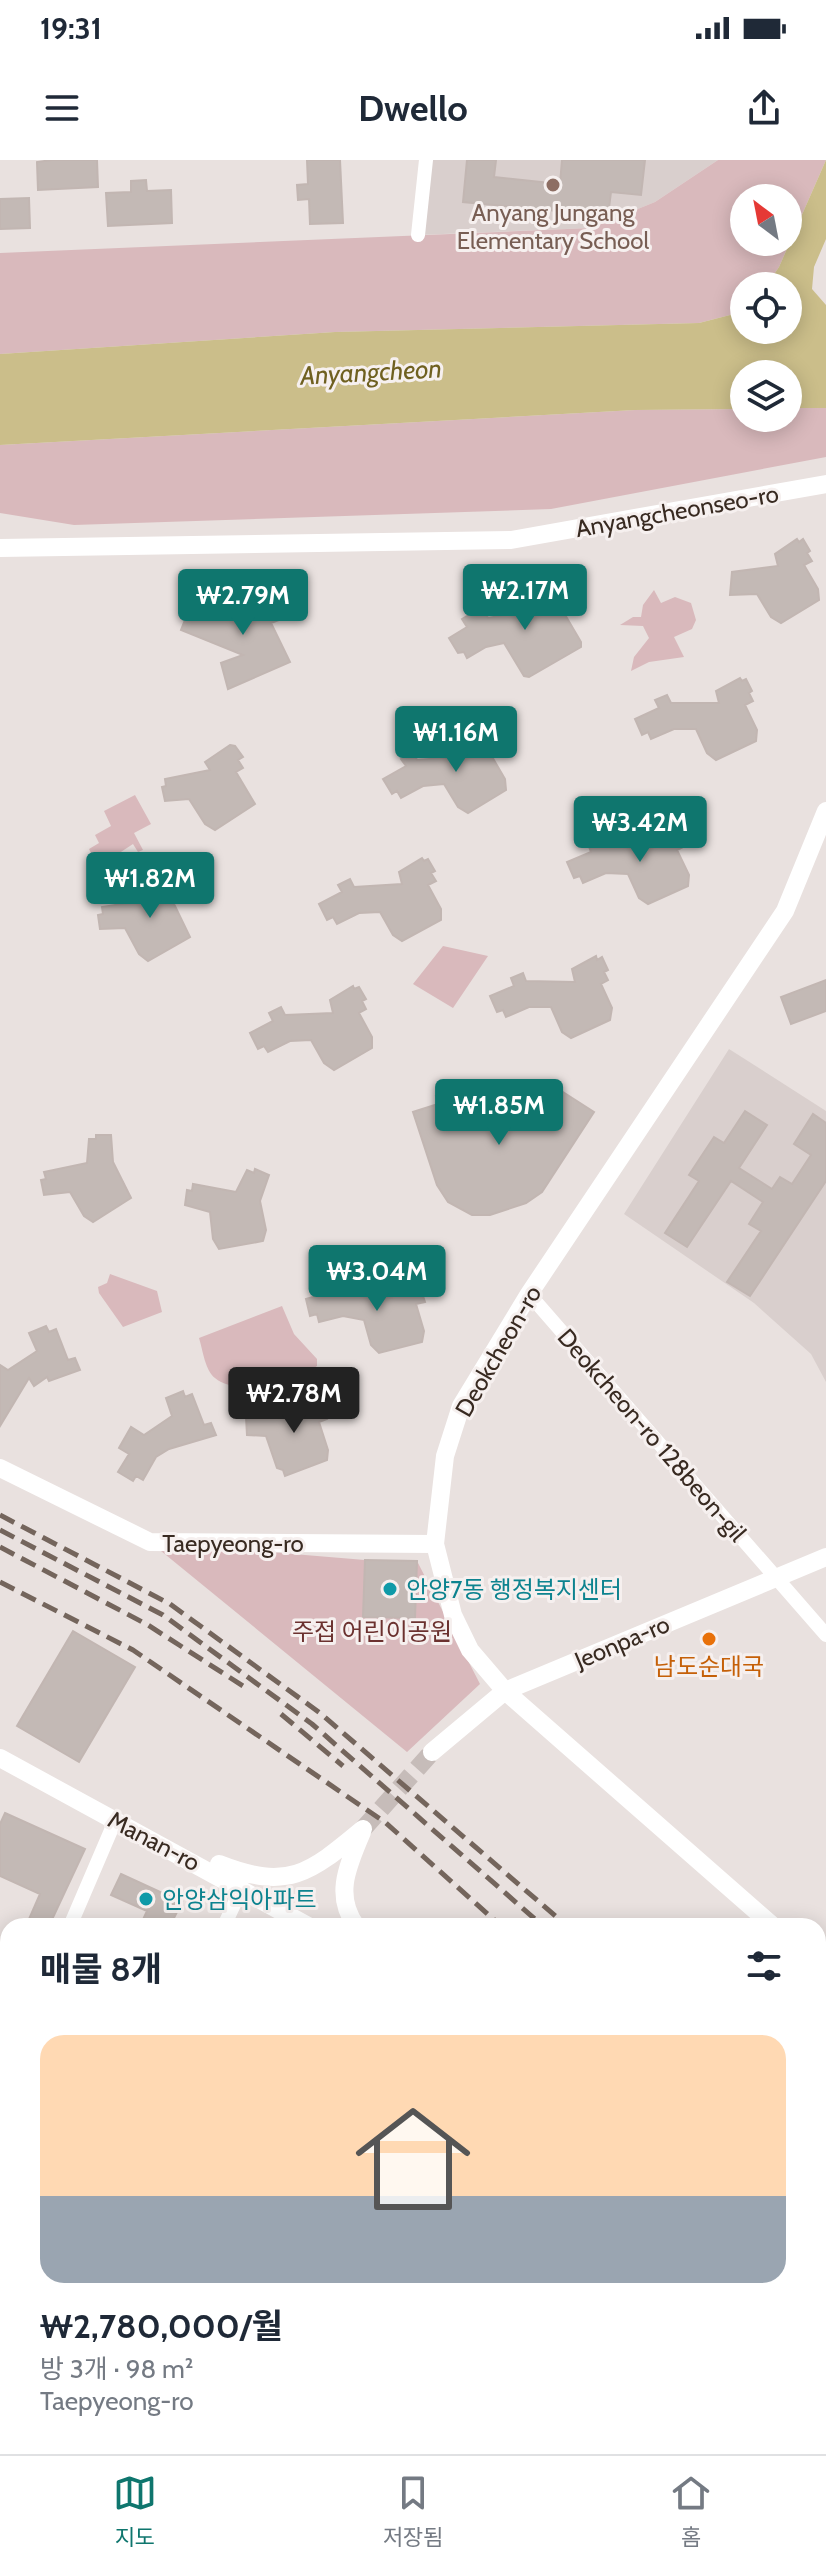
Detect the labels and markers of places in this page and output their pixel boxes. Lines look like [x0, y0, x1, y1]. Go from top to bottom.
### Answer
marker: Anyang Jungang Elementary School [544, 176, 562, 194]
place label: Anyang Jungang Elementary School [457, 198, 650, 255]
pin: ₩2.17M [460, 564, 590, 632]
pin: ₩2.79M [178, 569, 308, 637]
pin: ₩1.16M [391, 706, 521, 774]
pin: ₩3.42M [575, 796, 705, 864]
pin: ₩1.82M [85, 852, 215, 920]
pin: ₩1.85M [434, 1079, 564, 1147]
pin: ₩3.04M [312, 1245, 442, 1313]
pin: ₩2.78M [229, 1367, 359, 1435]
place label: 안양7동 행정복지센터 [406, 1575, 622, 1604]
marker: 안양7동 행정복지센터 [381, 1580, 399, 1598]
marker: 남도순대국 [700, 1630, 718, 1648]
place label: 남도순대국 [654, 1652, 764, 1681]
place label: 안양삼익아파트 [162, 1885, 317, 1914]
marker: 안양삼익아파트 [137, 1890, 155, 1908]

